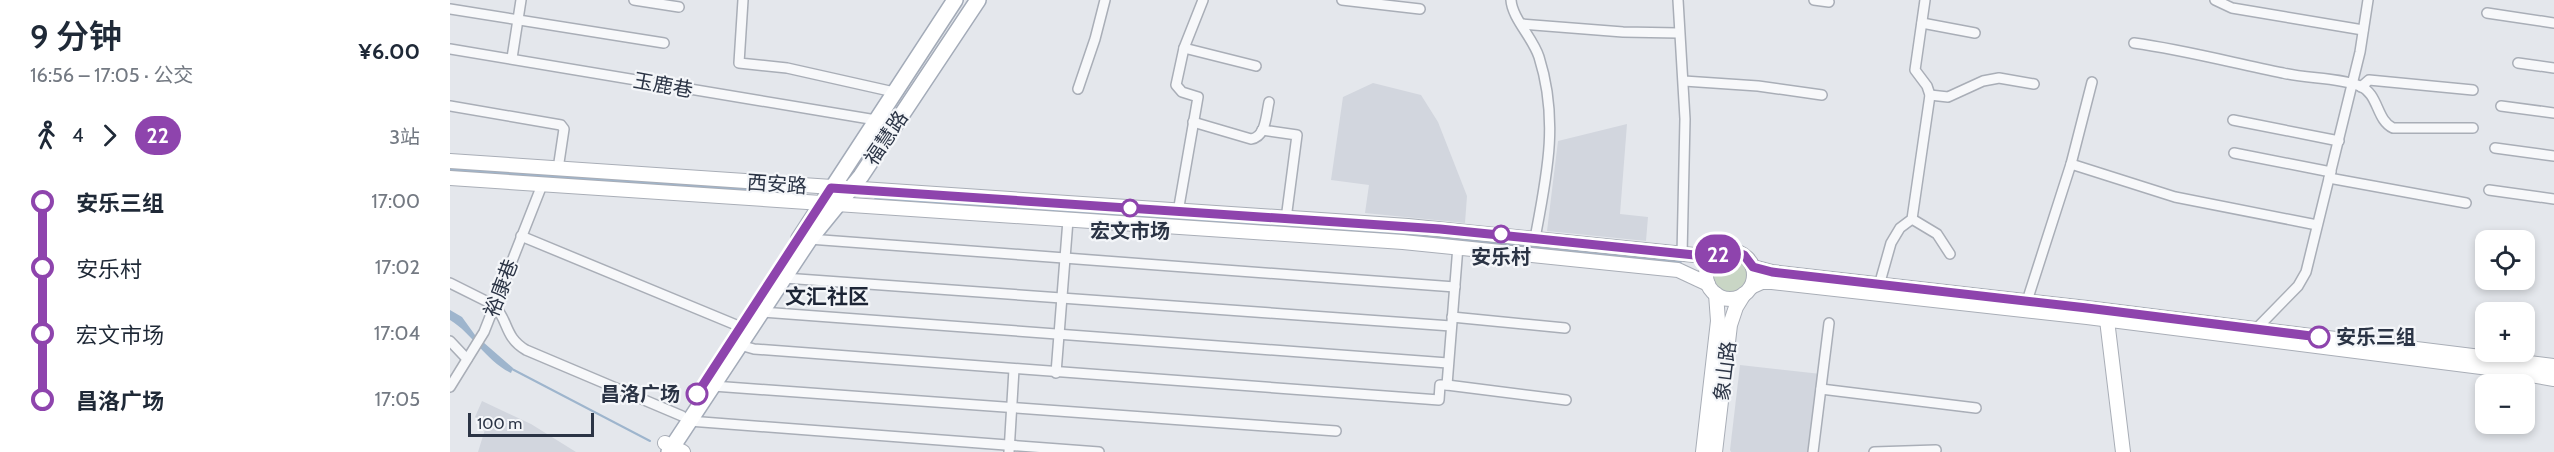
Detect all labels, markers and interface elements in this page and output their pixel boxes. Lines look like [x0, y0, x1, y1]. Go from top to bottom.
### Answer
text: 9 分钟 [30, 16, 122, 56]
text: ¥6.00 [359, 38, 420, 65]
text: 16:56 – 17:05 · 公交 [30, 63, 193, 87]
street label: 玉鹿巷 [631, 68, 695, 102]
street label: 福慧路 [859, 106, 913, 170]
icon: walk [30, 119, 63, 152]
icon: forward [93, 119, 126, 152]
text: 4 [72, 123, 84, 147]
text: 22 [147, 123, 169, 148]
text: 3站 [389, 125, 420, 149]
street label: 西安路 [746, 170, 808, 198]
text: 17:00 [371, 189, 420, 213]
text: 安乐三组 [76, 190, 164, 217]
marker: 宏文市场 [1121, 199, 1139, 217]
place label: 宏文市场 [1090, 219, 1170, 243]
marker: 安乐村 [1492, 225, 1510, 243]
map controls [2475, 230, 2535, 434]
button: locate [2475, 230, 2535, 290]
line badge: 22 [1691, 234, 1745, 274]
text: 22 [1707, 242, 1729, 267]
place label: 安乐村 [1471, 245, 1531, 269]
text: 17:02 [375, 255, 420, 279]
text: 安乐村 [76, 256, 142, 283]
street label: 裕康巷 [479, 256, 523, 320]
district label: 文汇社区 [785, 284, 869, 309]
button: + [2475, 302, 2535, 362]
text: 17:04 [374, 321, 420, 345]
text: 宏文市场 [76, 322, 164, 349]
place label: 安乐三组 [2336, 325, 2416, 349]
marker: 安乐三组 [2308, 326, 2330, 348]
street label: 象山路 [1709, 340, 1741, 402]
button: − [2475, 374, 2535, 434]
place label: 昌洛广场 [600, 382, 680, 406]
marker: 昌洛广场 [686, 383, 708, 405]
text: 17:05 [374, 387, 420, 411]
text: 昌洛广场 [76, 388, 164, 415]
scale bar [468, 410, 594, 438]
text: 100 m [477, 414, 522, 433]

